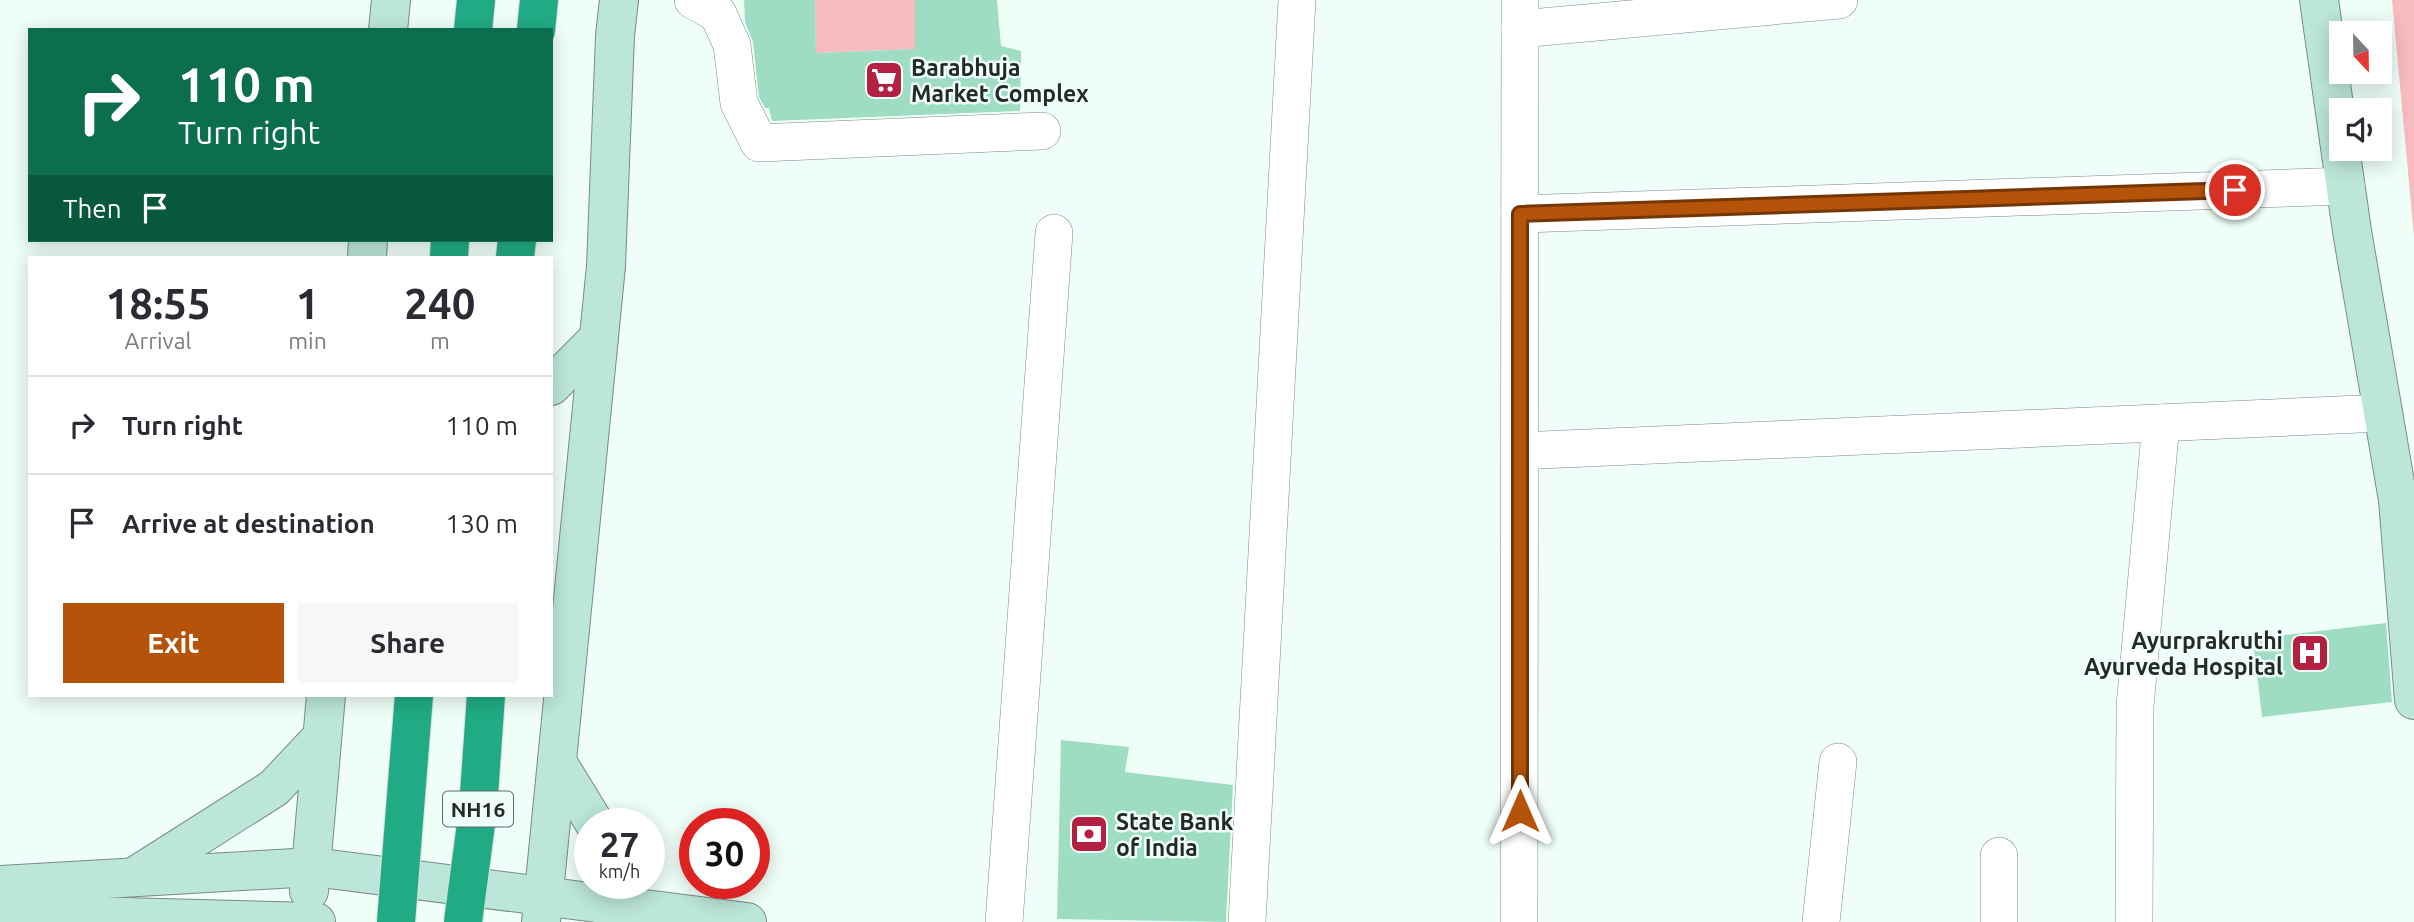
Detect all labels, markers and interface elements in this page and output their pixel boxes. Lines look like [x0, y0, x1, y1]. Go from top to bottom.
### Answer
north arrow [2329, 21, 2392, 84]
map controls [2329, 21, 2392, 161]
place label: Barabhuja Market Complex [911, 55, 1089, 106]
icon: right [63, 56, 154, 147]
text: 110 m [178, 56, 315, 111]
supermarket icon: Barabhuja Market Complex [863, 59, 905, 101]
button: sound [2329, 98, 2392, 161]
text: Turn right [178, 114, 320, 150]
pin [2205, 160, 2265, 220]
icon: arrive [2216, 171, 2254, 209]
icon: arrive [136, 189, 174, 227]
text: Then [63, 194, 122, 223]
text: 18:55 [106, 280, 211, 327]
text: 1 [296, 280, 319, 327]
text: 240 [404, 280, 475, 327]
text: Arrival [125, 328, 192, 353]
text: min [288, 328, 327, 353]
text: m [430, 328, 450, 353]
icon: right [63, 406, 101, 444]
text: Turn right [122, 411, 243, 440]
text: 110 m [446, 411, 518, 440]
icon: arrive [63, 504, 101, 542]
text: Arrive at destination [122, 509, 375, 538]
text: 130 m [446, 509, 518, 538]
button: Exit [63, 603, 284, 683]
button: Share [298, 603, 518, 683]
place label: Ayurprakruthi Ayurveda Hospital [2084, 628, 2283, 679]
hospital icon: Ayurprakruthi Ayurveda Hospital [2289, 632, 2331, 674]
position arrow [1483, 774, 1557, 848]
road number: NH16 [443, 792, 513, 826]
speed limit sign: 30 [679, 808, 770, 899]
place label: State Bank of India [1116, 809, 1234, 860]
bank icon: State Bank of India [1068, 813, 1110, 855]
text: 27 [600, 824, 639, 864]
text: km/h [599, 861, 640, 881]

